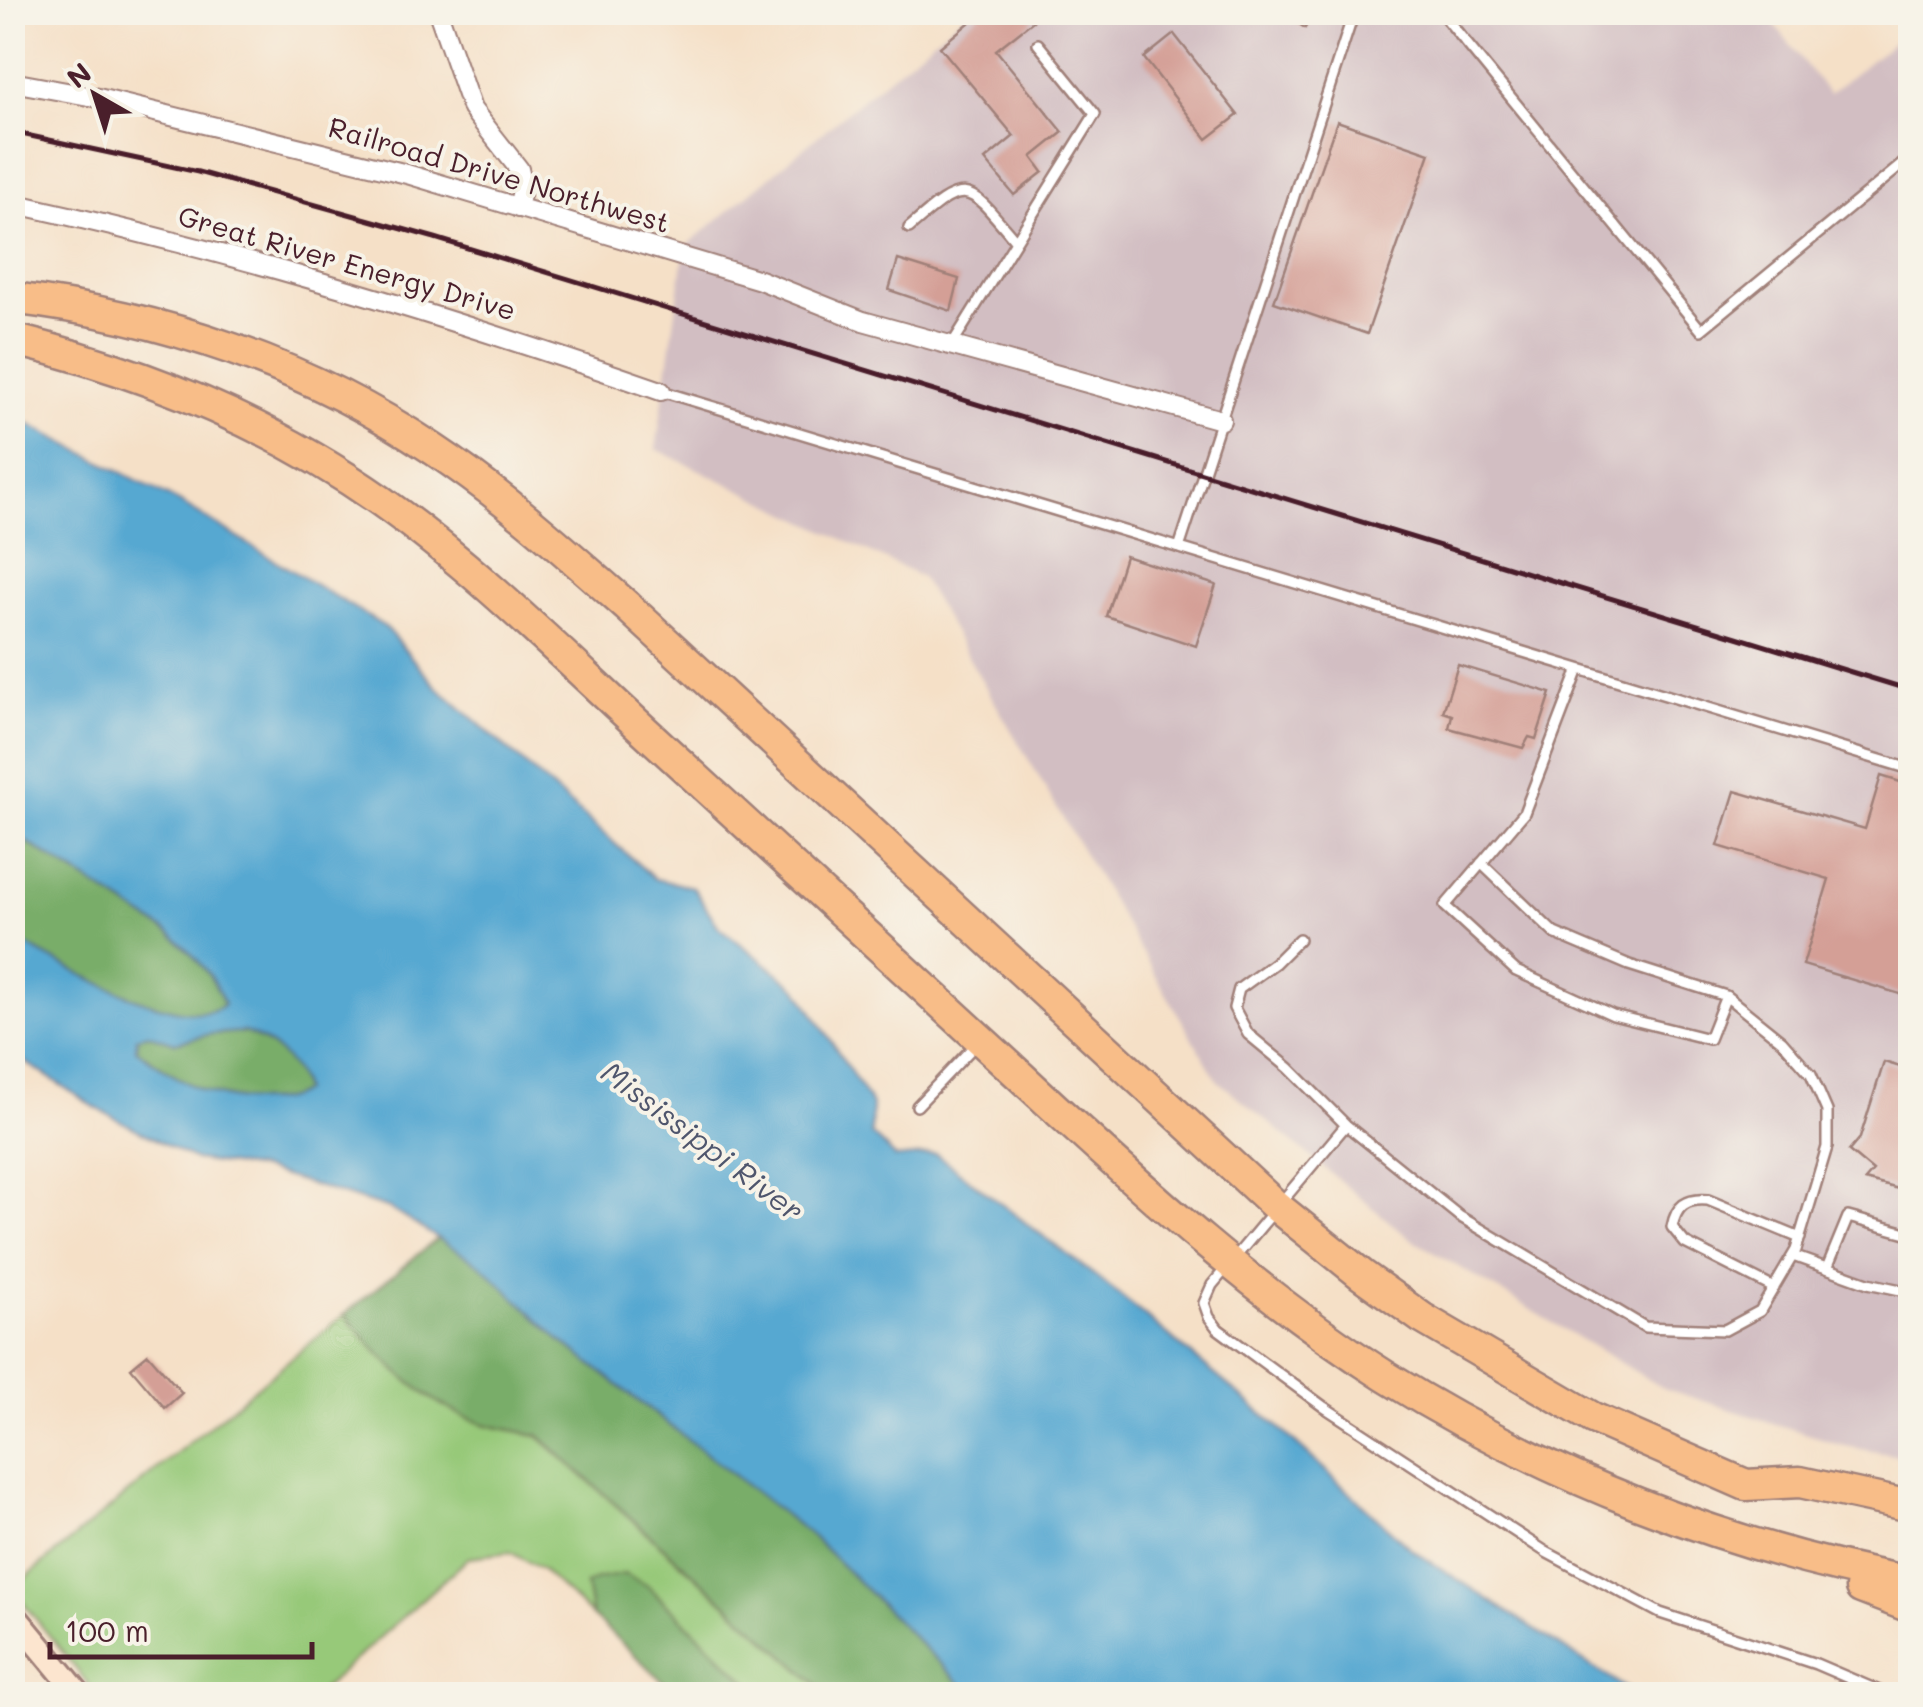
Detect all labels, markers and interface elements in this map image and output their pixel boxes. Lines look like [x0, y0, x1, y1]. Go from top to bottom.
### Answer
north arrow [45, 45, 145, 145]
text: N [59, 54, 98, 95]
street label: Railroad Drive Northwest [325, 108, 674, 240]
street label: Great River Energy Drive [174, 197, 520, 327]
water label: Mississippi River [594, 1051, 812, 1230]
scale bar [50, 1597, 312, 1659]
text: 100 m [65, 1610, 149, 1650]

